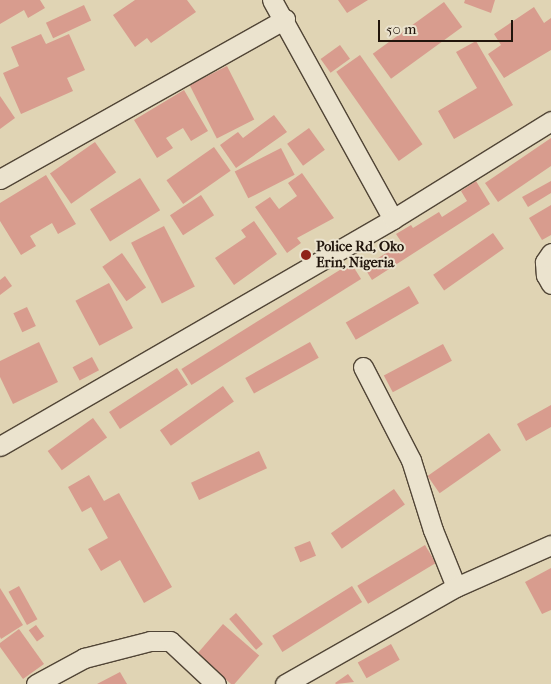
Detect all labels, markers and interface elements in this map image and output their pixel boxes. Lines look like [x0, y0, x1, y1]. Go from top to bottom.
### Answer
scale bar [381, 10, 516, 42]
text: 50 m [386, 20, 416, 38]
place label: Police Rd, Oko Erin, Nigeria [316, 239, 404, 272]
marker: Police Rd, Oko Erin, Nigeria [300, 249, 312, 261]

